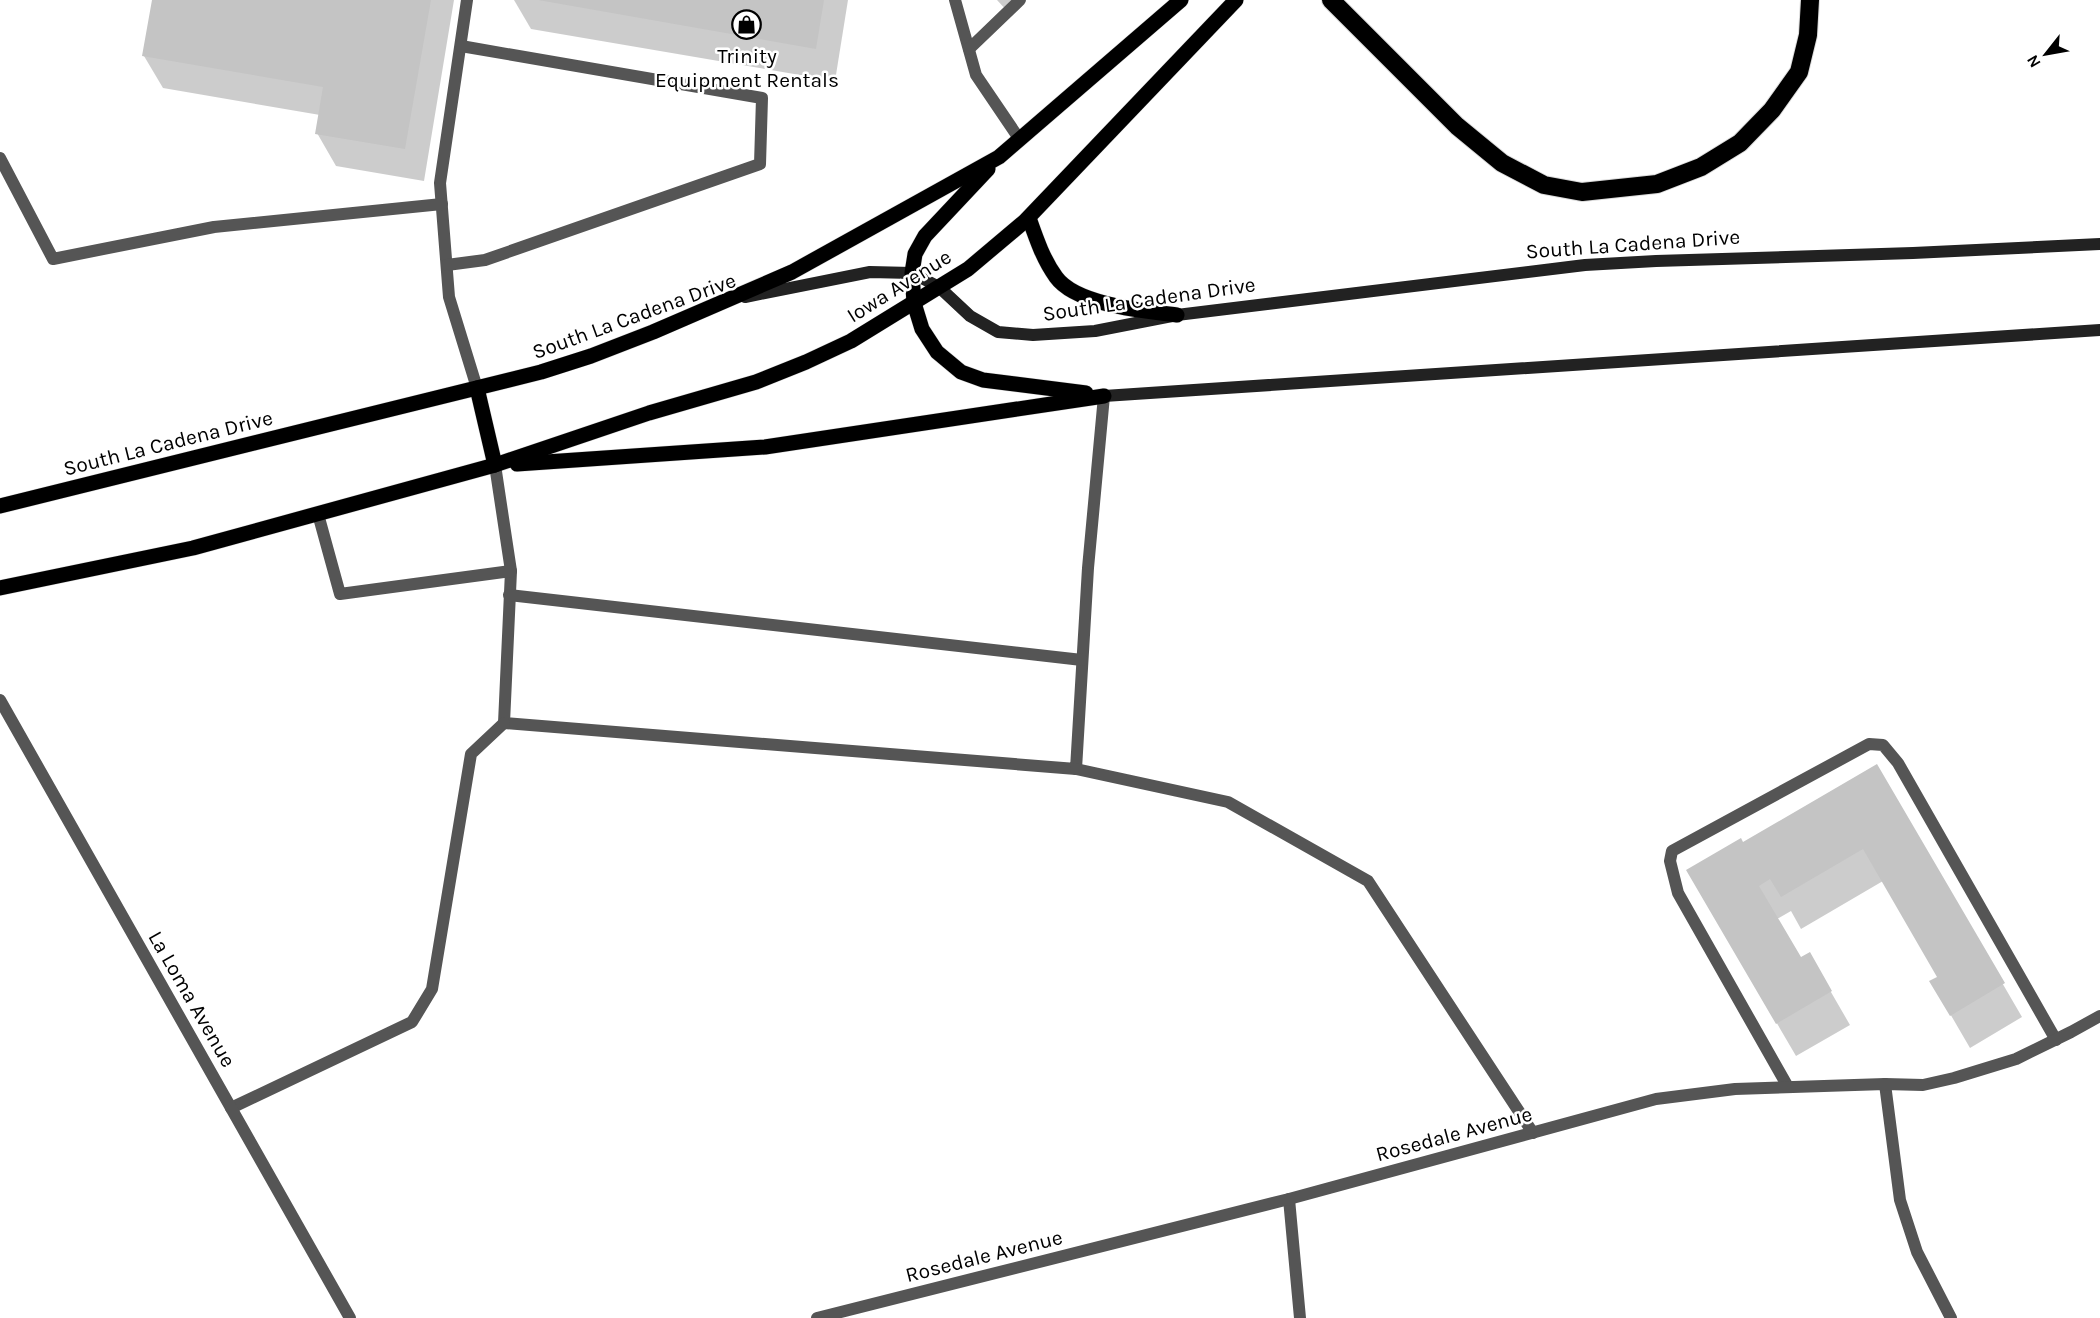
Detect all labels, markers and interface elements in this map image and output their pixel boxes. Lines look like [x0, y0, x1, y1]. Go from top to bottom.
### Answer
shop icon: Trinity Equipment Rentals [731, 9, 763, 41]
north arrow [2016, 24, 2076, 84]
place label: Trinity Equipment Rentals [655, 44, 839, 92]
text: N [2022, 52, 2045, 71]
street label: South La Cadena Drive [1525, 225, 1741, 263]
street label: Iowa Avenue [843, 244, 955, 328]
street label: South La Cadena Drive [529, 268, 739, 364]
street label: South La Cadena Drive [1041, 272, 1257, 326]
street label: South La Cadena Drive [61, 405, 275, 481]
street label: La Loma Avenue [143, 927, 241, 1071]
street label: Rosedale Avenue [1373, 1102, 1535, 1166]
street label: Rosedale Avenue [903, 1225, 1065, 1287]

